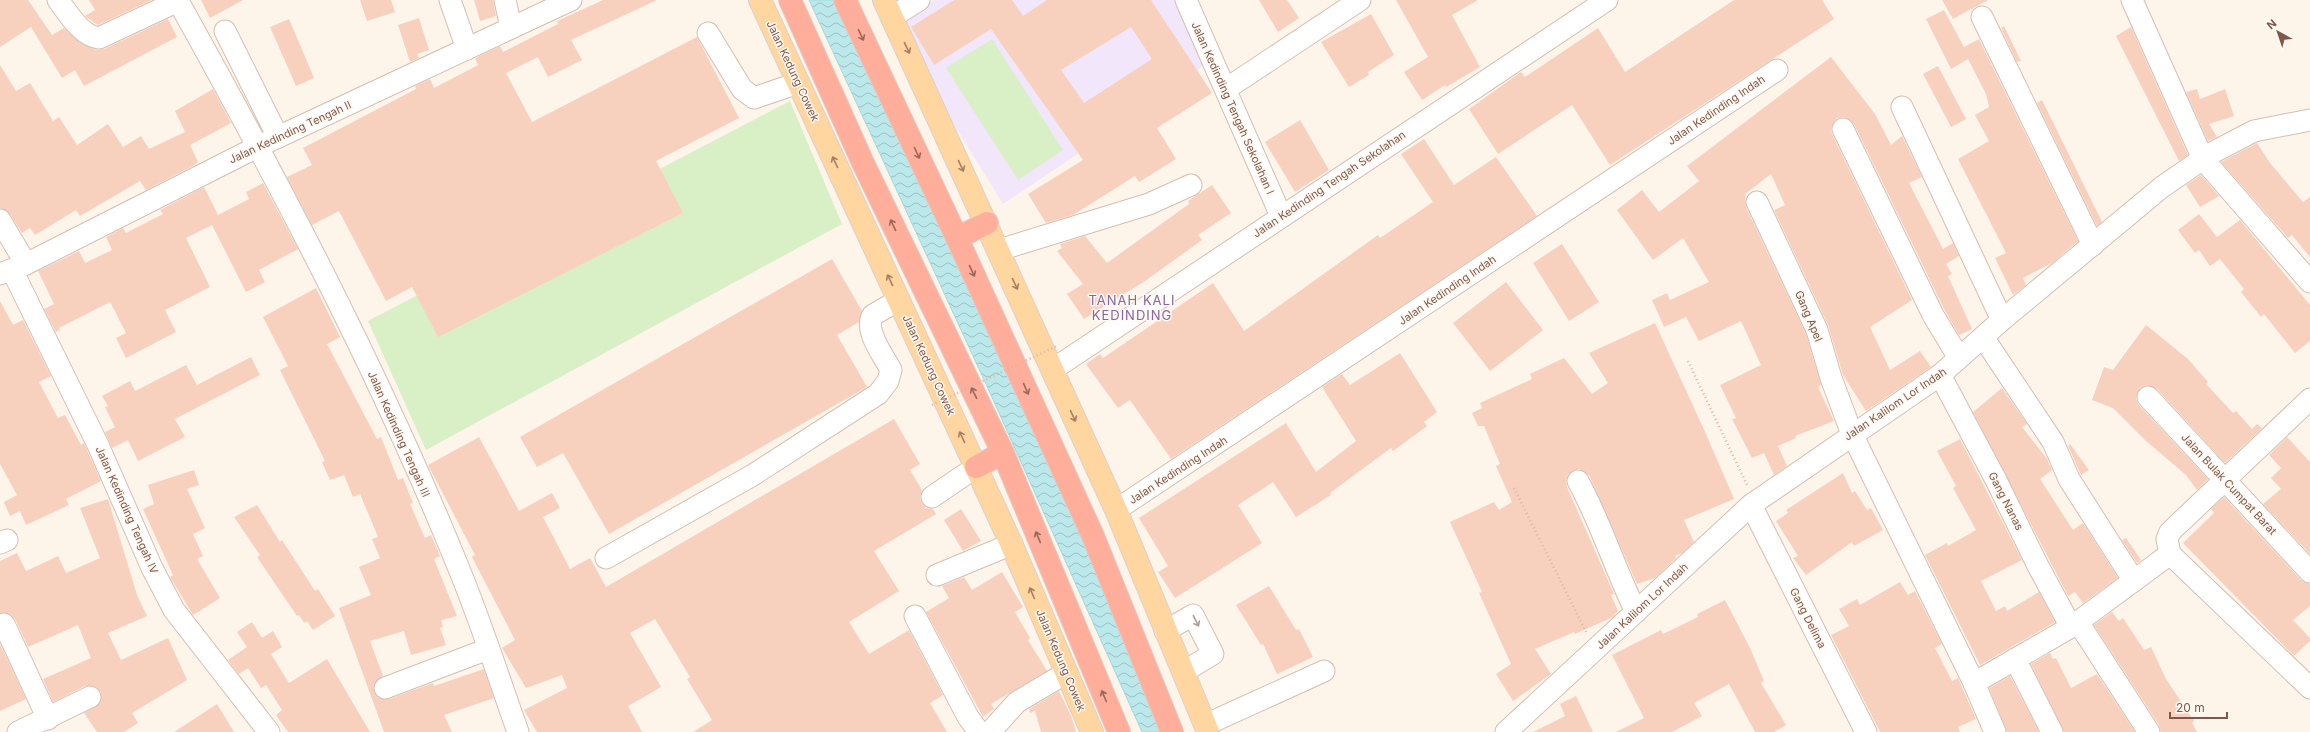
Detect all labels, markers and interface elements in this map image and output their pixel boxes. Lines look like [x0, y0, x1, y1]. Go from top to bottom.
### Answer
north arrow [2258, 12, 2298, 52]
text: N [2264, 16, 2279, 32]
street label: Jalan Kedung Cowek [764, 18, 822, 124]
street label: Jalan Kedinding Tengah Sekolahan I [1188, 20, 1278, 196]
one-way arrow [858, 29, 865, 41]
one-way arrow [904, 42, 911, 54]
street label: Jalan Kedinding Indah [1665, 72, 1767, 148]
street label: Jalan Kedinding Tengah II [227, 97, 353, 167]
street label: Jalan Kedinding Tengah Sekolahan [1250, 127, 1408, 241]
one-way arrow [914, 147, 921, 159]
one-way arrow [831, 157, 838, 169]
one-way arrow [958, 160, 965, 172]
one-way arrow [889, 219, 896, 231]
street label: Jalan Kedinding Indah [1396, 252, 1498, 328]
one-way arrow [969, 264, 976, 276]
one-way arrow [886, 275, 893, 287]
one-way arrow [1012, 278, 1019, 290]
street label: Gang Apel [1792, 288, 1826, 344]
district label: TANAH KALI KEDINDING [1089, 292, 1175, 323]
street label: Jalan Kedung Cowek [900, 312, 958, 418]
street label: Jalan Kalilom Lor Indah [1841, 364, 1949, 444]
street label: Jalan Kedinding Tengah III [365, 369, 433, 499]
one-way arrow [1023, 382, 1030, 394]
one-way arrow [970, 387, 977, 399]
one-way arrow [1070, 410, 1077, 422]
street label: Jalan Bulak Cumpat Barat [2178, 430, 2280, 538]
one-way arrow [958, 431, 965, 443]
street label: Jalan Kedinding Indah [1126, 433, 1230, 507]
street label: Jalan Kedinding Tengah IV [93, 444, 162, 576]
street label: Gang Nanas [1985, 469, 2027, 533]
one-way arrow [1034, 532, 1041, 544]
street label: Jalan Kalilom Lor Indah [1593, 560, 1691, 652]
street label: Gang Delima [1787, 585, 1829, 651]
one-way arrow [1028, 588, 1036, 600]
street label: Jalan Kedung Cowek [1033, 607, 1089, 713]
one-way arrow [1193, 615, 1200, 627]
one-way arrow [1099, 690, 1107, 702]
scale bar [2170, 694, 2227, 720]
text: 20 m [2176, 700, 2205, 715]

